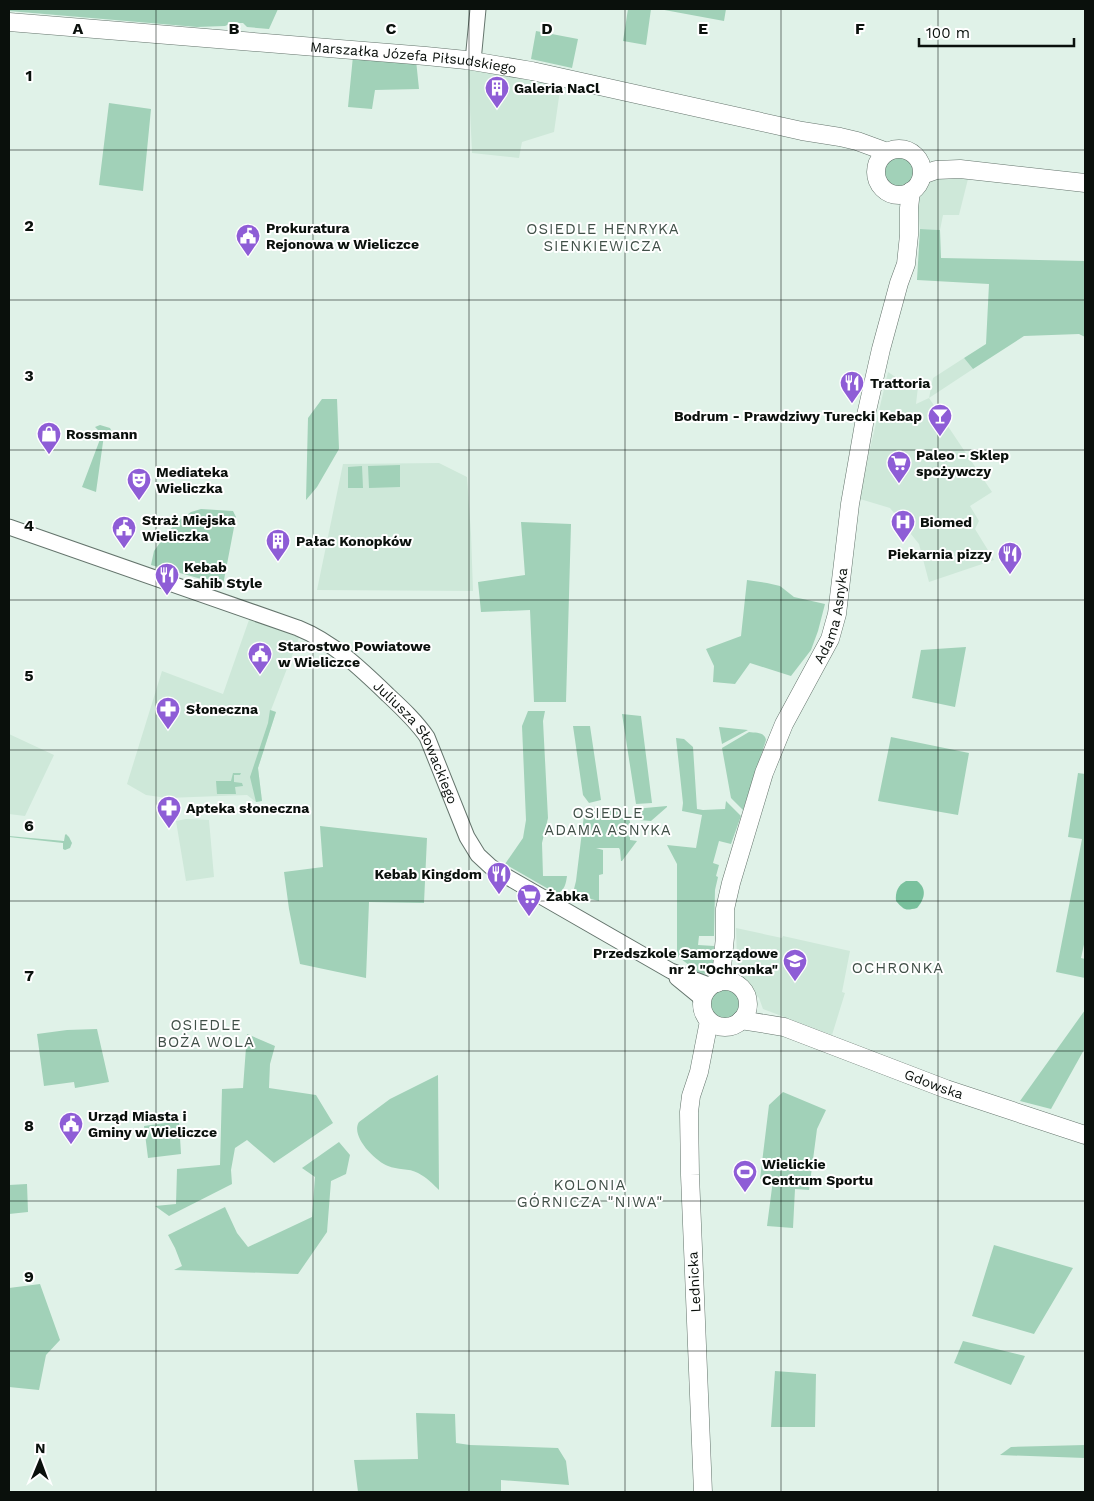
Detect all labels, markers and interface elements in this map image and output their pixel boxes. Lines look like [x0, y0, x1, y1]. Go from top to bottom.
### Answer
scale bar [919, 15, 1074, 47]
text: A [73, 19, 84, 38]
text: B [229, 19, 240, 38]
text: C [386, 19, 397, 38]
text: D [541, 19, 553, 38]
text: E [698, 19, 708, 38]
text: F [855, 19, 865, 38]
text: 100 m [926, 24, 970, 42]
street label: Marszałka Józefa Piłsudskiego [310, 39, 518, 76]
text: 1 [26, 66, 32, 85]
building icon: Galeria NaCl [484, 75, 510, 109]
place label: Galeria NaCl [514, 80, 600, 96]
text: 2 [24, 216, 34, 235]
place label: Prokuratura Rejonowa w Wieliczce [266, 220, 419, 252]
district label: OSIEDLE HENRYKA SIENKIEWICZA [526, 220, 680, 255]
public building icon: Prokuratura Rejonowa w Wieliczce [235, 223, 261, 257]
text: 3 [24, 366, 34, 385]
restaurant icon: Trattoria [839, 370, 865, 404]
place label: Trattoria [870, 375, 931, 391]
bar icon: Bodrum - Prawdziwy Turecki Kebap [927, 403, 953, 437]
place label: Bodrum - Prawdziwy Turecki Kebap [674, 408, 922, 424]
shop icon: Rossmann [36, 421, 62, 455]
place label: Rossmann [66, 426, 138, 442]
place label: Paleo - Sklep spożywczy [916, 447, 1009, 479]
supermarket icon: Paleo - Sklep spożywczy [886, 450, 912, 484]
place label: Mediateka Wieliczka [156, 464, 229, 496]
theatre icon: Mediateka Wieliczka [126, 467, 152, 501]
hospital icon: Biomed [890, 509, 916, 543]
place label: Straż Miejska Wieliczka [142, 512, 236, 544]
place label: Biomed [920, 514, 972, 530]
public building icon: Straż Miejska Wieliczka [111, 515, 137, 549]
text: 4 [24, 516, 34, 535]
building icon: Pałac Konopków [265, 528, 291, 562]
place label: Pałac Konopków [296, 533, 412, 549]
restaurant icon: Piekarnia pizzy [997, 541, 1023, 575]
place label: Piekarnia pizzy [888, 546, 992, 562]
place label: Kebab Sahib Style [184, 559, 262, 591]
restaurant icon: Kebab Sahib Style [154, 562, 180, 596]
street label: Adama Asnyka [810, 567, 850, 666]
place label: Starostwo Powiatowe w Wieliczce [278, 638, 431, 670]
public building icon: Starostwo Powiatowe w Wieliczce [247, 641, 273, 675]
text: 5 [24, 666, 34, 685]
street label: Juliusza Słowackiego [370, 678, 461, 806]
pharmacy icon: Słoneczna [155, 696, 181, 730]
place label: Słoneczna [186, 701, 259, 717]
pharmacy icon: Apteka słoneczna [156, 795, 182, 829]
place label: Apteka słoneczna [186, 800, 310, 816]
district label: OSIEDLE ADAMA ASNYKA [544, 804, 672, 839]
text: 6 [24, 816, 34, 835]
restaurant icon: Kebab Kingdom [486, 861, 512, 895]
place label: Kebab Kingdom [375, 866, 482, 882]
supermarket icon: Żabka [516, 883, 542, 917]
place label: Żabka [546, 888, 589, 904]
place label: Przedszkole Samorządowe nr 2 "Ochronka" [593, 945, 778, 977]
school or university icon: Przedszkole Samorządowe nr 2 "Ochronka" [782, 948, 808, 982]
district label: OCHRONKA [852, 959, 944, 977]
text: 7 [24, 966, 34, 985]
district label: OSIEDLE BOŻA WOLA [157, 1016, 255, 1051]
street label: Gdowska [902, 1066, 966, 1102]
place label: Urząd Miasta i Gminy w Wieliczce [88, 1108, 217, 1140]
public building icon: Urząd Miasta i Gminy w Wieliczce [58, 1111, 84, 1145]
text: 8 [24, 1116, 34, 1135]
place label: Wielickie Centrum Sportu [762, 1156, 873, 1188]
sports icon: Wielickie Centrum Sportu [732, 1159, 758, 1193]
district label: KOLONIA GÓRNICZA "NIWA" [517, 1176, 663, 1211]
street label: Lednicka [684, 1251, 704, 1313]
text: 9 [24, 1267, 34, 1286]
north arrow [15, 1436, 65, 1486]
text: N [35, 1440, 46, 1456]

